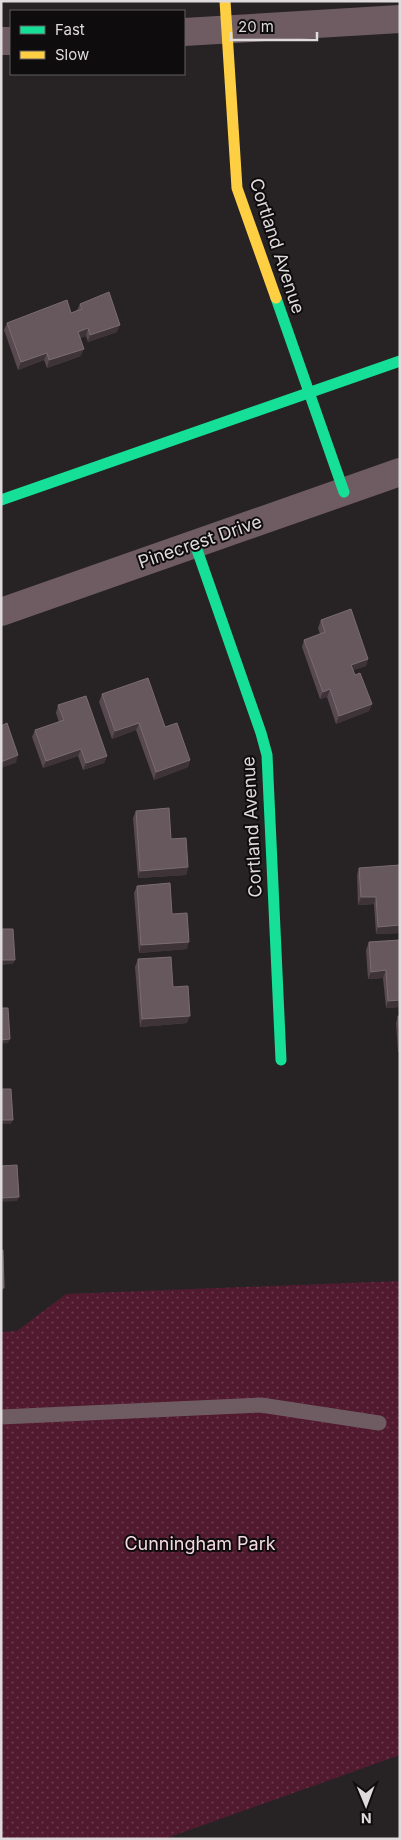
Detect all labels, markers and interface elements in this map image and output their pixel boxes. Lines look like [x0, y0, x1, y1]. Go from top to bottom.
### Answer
legend [10, 10, 185, 75]
scale bar [231, 10, 317, 42]
text: 20 m [238, 17, 274, 36]
text: Fast [55, 20, 85, 39]
text: Slow [55, 45, 89, 64]
street label: Cortland Avenue [246, 175, 309, 316]
street label: Pinecrest Drive [135, 511, 264, 573]
street label: Cortland Avenue [237, 756, 266, 898]
park label: Cunningham Park [124, 1533, 276, 1554]
north arrow [341, 1780, 391, 1830]
text: N [361, 1810, 372, 1827]

